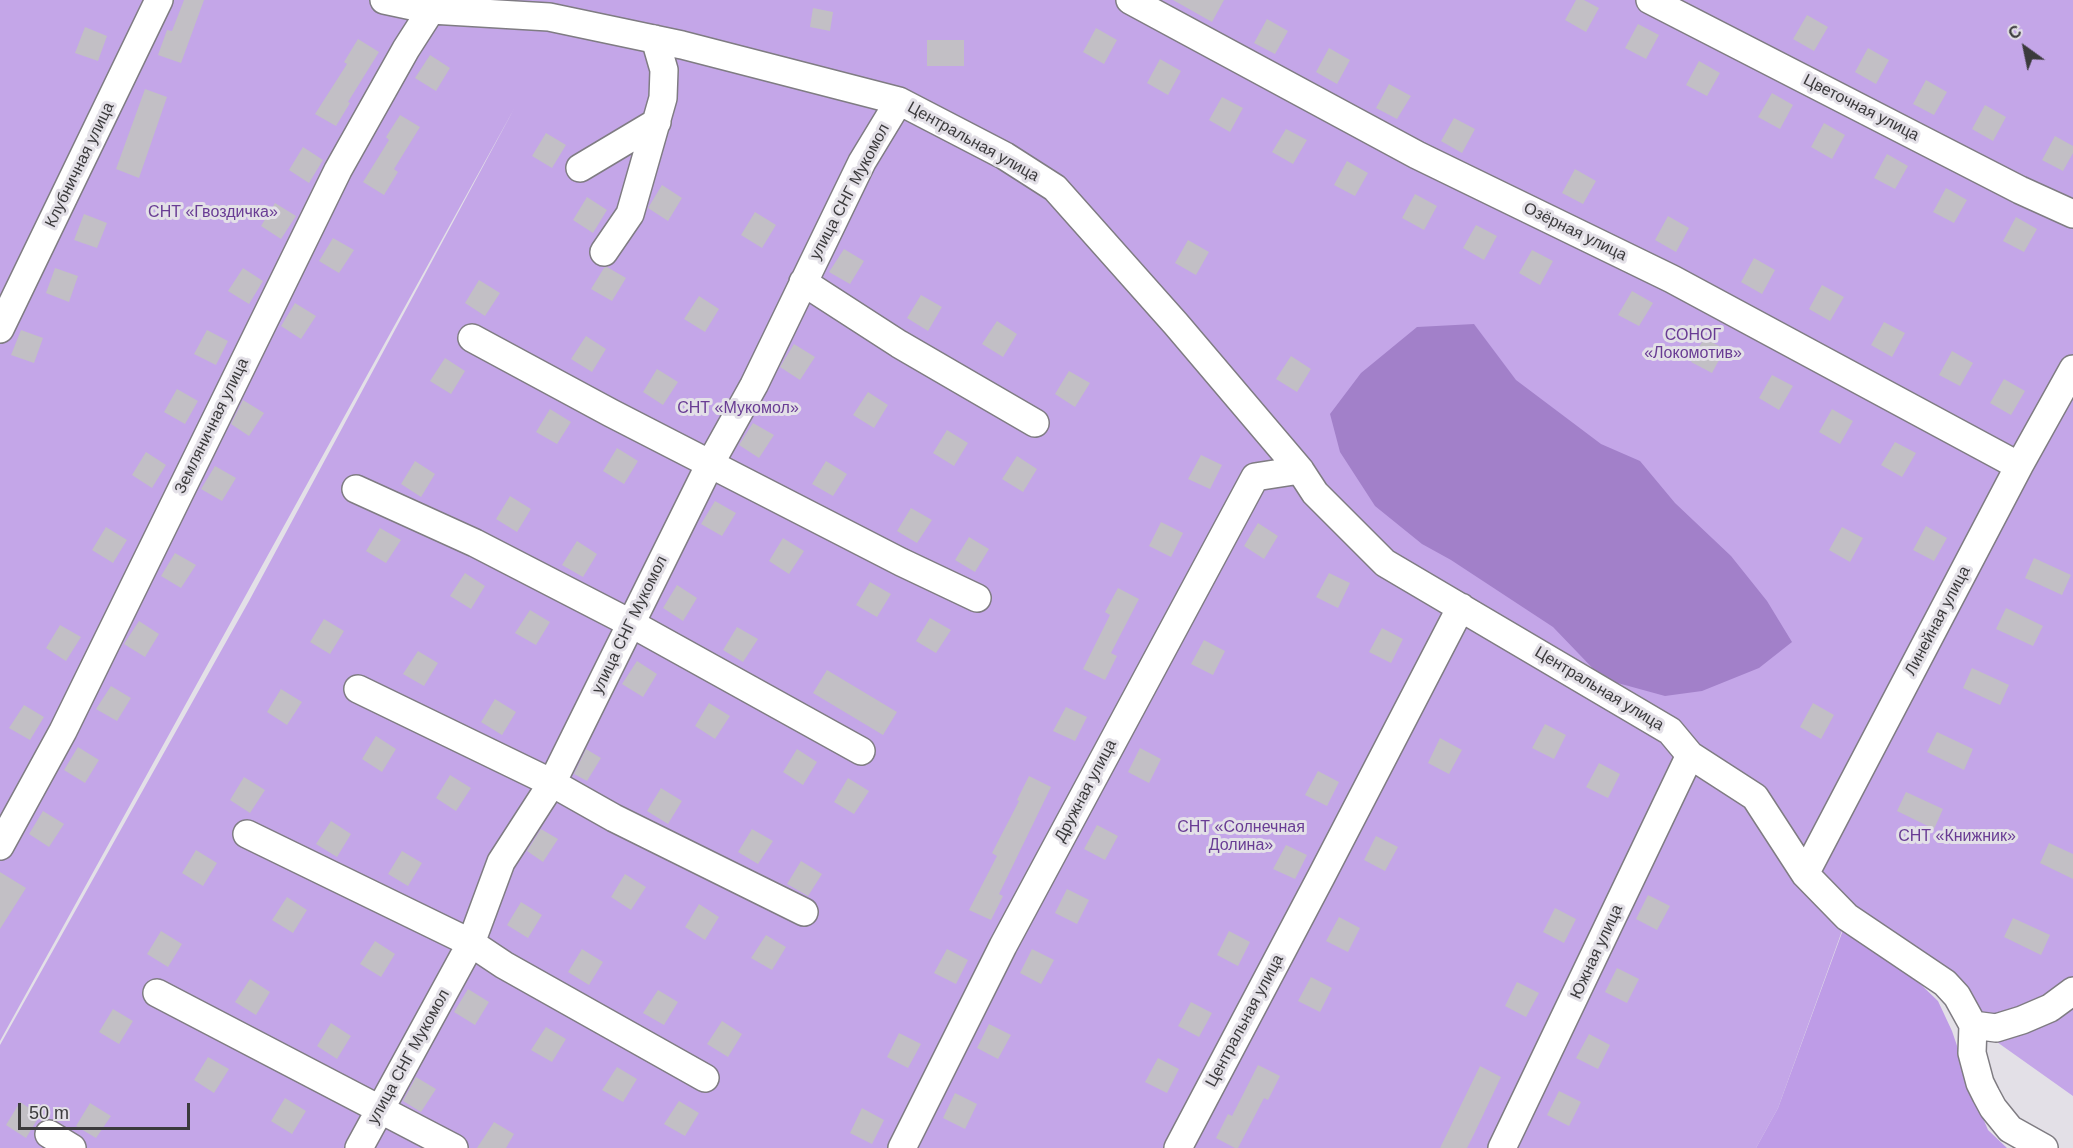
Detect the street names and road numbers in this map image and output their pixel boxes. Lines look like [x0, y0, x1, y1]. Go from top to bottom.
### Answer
street label: Цветочная улица [1800, 71, 1922, 145]
street label: Центральная улица [904, 98, 1042, 186]
street label: Клубничная улица [41, 99, 119, 231]
street label: улица СНГ Мукомол [806, 121, 894, 263]
street label: Озёрная улица [1520, 199, 1630, 265]
street label: Земляничная улица [171, 355, 253, 497]
street label: улица СНГ Мукомол [588, 553, 672, 697]
street label: Линейная улица [1901, 563, 1975, 679]
street label: Центральная улица [1531, 643, 1667, 735]
street label: Дружная улица [1051, 736, 1121, 846]
street label: Южная улица [1567, 902, 1627, 1002]
street label: Центральная улица [1202, 952, 1288, 1090]
street label: улица СНГ Мукомол [364, 986, 454, 1128]

